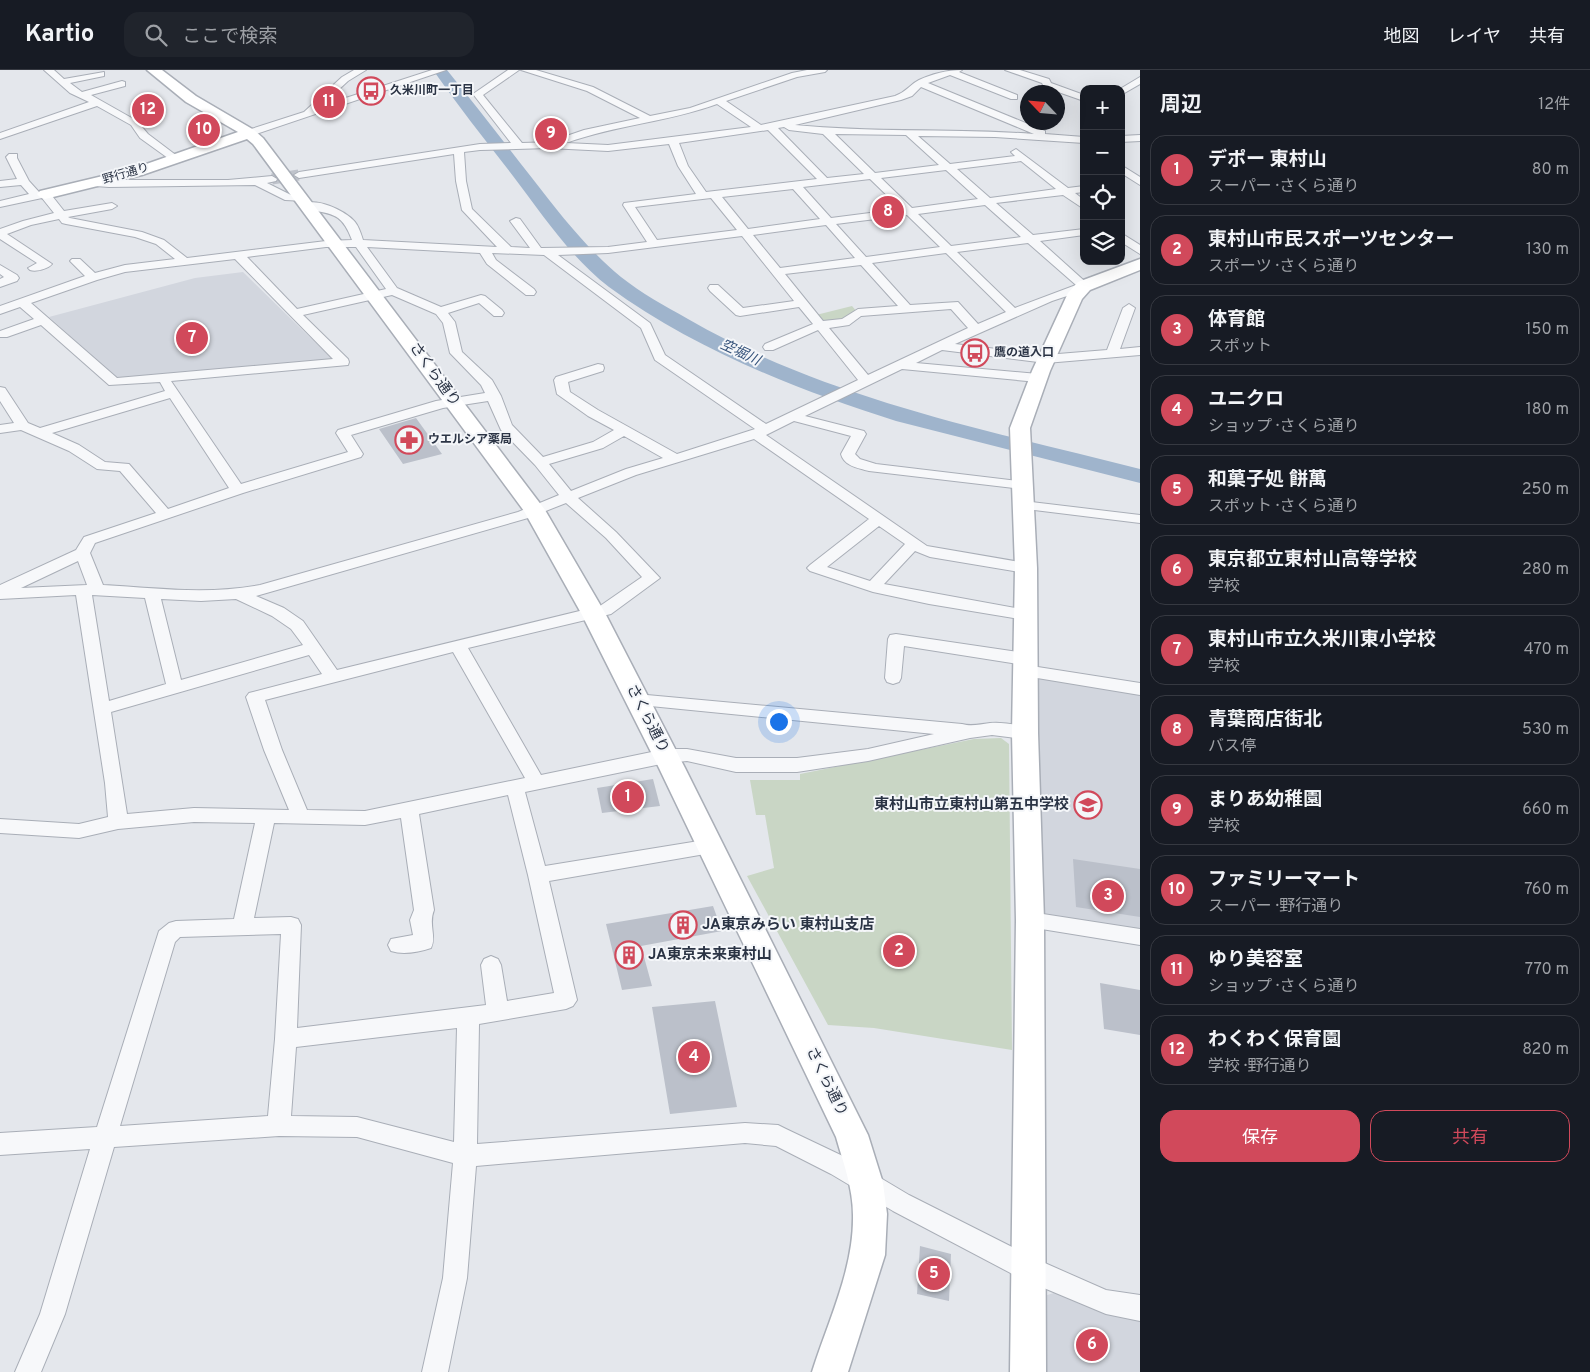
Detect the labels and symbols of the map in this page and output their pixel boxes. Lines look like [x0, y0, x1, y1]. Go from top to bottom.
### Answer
bus stop icon: 久米川町一丁目 [356, 76, 386, 106]
pin: 11 [313, 83, 345, 121]
place label: 久米川町一丁目 [390, 83, 474, 99]
north arrow [1020, 85, 1065, 130]
pin: 12 [132, 91, 164, 129]
pin: 10 [188, 111, 220, 149]
pin: 9 [535, 115, 567, 153]
street label: 野行通り [101, 160, 151, 188]
pin: 8 [872, 193, 904, 231]
pin: 7 [176, 319, 208, 357]
water label: 空堀川 [717, 336, 764, 370]
bus stop icon: 鷹の道入口 [960, 338, 990, 368]
street label: さくら通り [404, 339, 464, 411]
place label: 鷹の道入口 [994, 345, 1054, 361]
pharmacy icon: ウエルシア薬局 [394, 425, 424, 455]
place label: ウエルシア薬局 [428, 432, 512, 448]
street label: さくら通り [622, 681, 672, 757]
your location [766, 709, 792, 735]
pin: 1 [612, 778, 644, 816]
school or university icon: 東村山市立東村山第五中学校 [1073, 790, 1103, 820]
place label: 東村山市立東村山第五中学校 [874, 795, 1069, 815]
pin: 3 [1092, 877, 1124, 915]
building icon: JA東京みらい 東村山支店 [668, 910, 698, 940]
place label: JA東京みらい 東村山支店 [702, 915, 874, 935]
pin: 2 [883, 932, 915, 970]
building icon: JA東京未来東村山 [614, 940, 644, 970]
place label: JA東京未来東村山 [648, 945, 772, 965]
pin: 4 [678, 1038, 710, 1076]
street label: さくら通り [801, 1044, 851, 1120]
pin: 5 [918, 1255, 950, 1293]
pin: 6 [1076, 1326, 1108, 1364]

